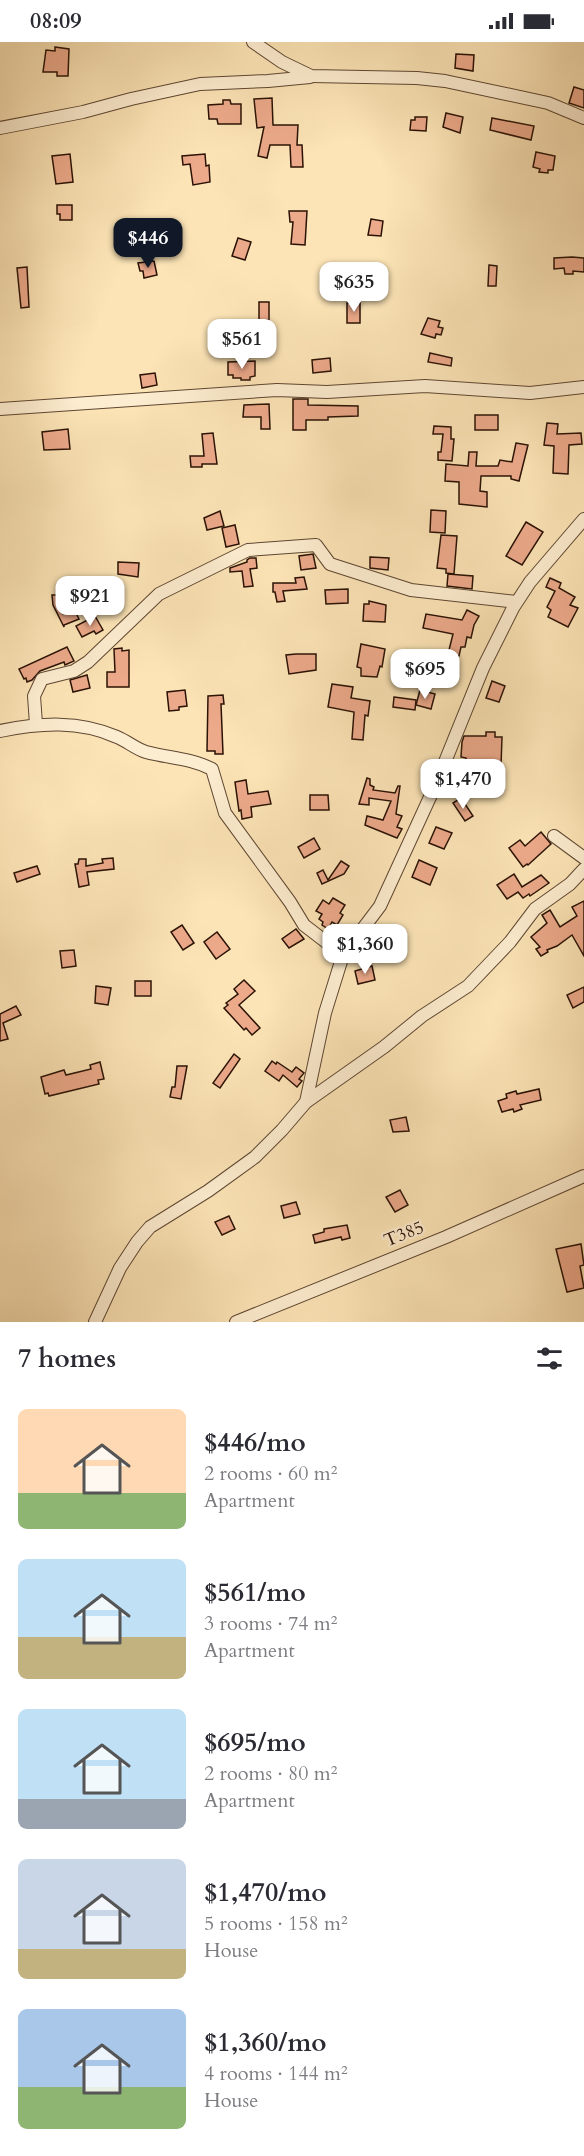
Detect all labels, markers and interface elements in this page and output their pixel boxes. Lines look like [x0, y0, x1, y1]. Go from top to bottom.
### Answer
text: 08:09 [30, 6, 81, 36]
pin: $446 [112, 218, 184, 269]
text: $446 [128, 224, 168, 251]
pin: $635 [318, 262, 390, 313]
text: $635 [334, 268, 374, 295]
pin: $561 [206, 319, 278, 370]
text: $561 [222, 325, 262, 352]
pin: $921 [54, 576, 126, 627]
text: $921 [70, 582, 110, 609]
pin: $695 [389, 649, 461, 700]
text: $695 [405, 655, 445, 682]
pin: $1,470 [414, 759, 512, 810]
text: $1,470 [434, 765, 492, 792]
pin: $1,360 [316, 924, 414, 975]
text: $1,360 [336, 930, 394, 957]
street label: T385 [380, 1215, 428, 1253]
text: 7 homes [18, 1341, 116, 1376]
icon: filters [533, 1342, 566, 1375]
text: $446/mo [204, 1425, 306, 1460]
icon: home [66, 1433, 138, 1505]
text: 2 rooms · 60 m² [204, 1460, 337, 1487]
text: Apartment [204, 1487, 295, 1514]
text: $561/mo [204, 1575, 306, 1610]
icon: home [66, 1583, 138, 1655]
text: 3 rooms · 74 m² [204, 1610, 337, 1637]
text: Apartment [204, 1637, 295, 1664]
text: $695/mo [204, 1725, 306, 1760]
icon: home [66, 1733, 138, 1805]
text: 2 rooms · 80 m² [204, 1760, 337, 1787]
text: Apartment [204, 1787, 295, 1814]
text: $1,470/mo [204, 1875, 327, 1910]
icon: home [66, 1883, 138, 1955]
text: 5 rooms · 158 m² [204, 1910, 348, 1937]
text: House [204, 1937, 258, 1964]
text: $1,360/mo [204, 2025, 327, 2060]
icon: home [66, 2033, 138, 2105]
text: 4 rooms · 144 m² [204, 2060, 348, 2087]
text: House [204, 2087, 258, 2114]

